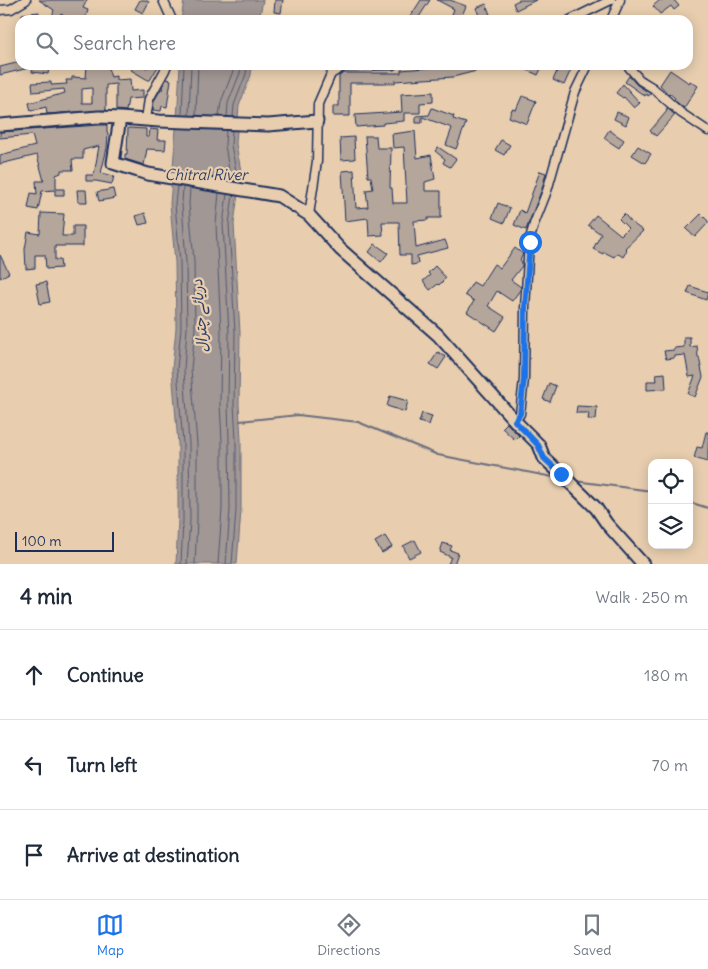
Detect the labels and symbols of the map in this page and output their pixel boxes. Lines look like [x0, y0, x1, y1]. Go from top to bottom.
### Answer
water label: Chitral River [165, 165, 249, 184]
route start [519, 231, 542, 254]
water label: دریائے چترال [187, 278, 213, 354]
route end [550, 463, 573, 486]
scale bar [15, 529, 114, 552]

